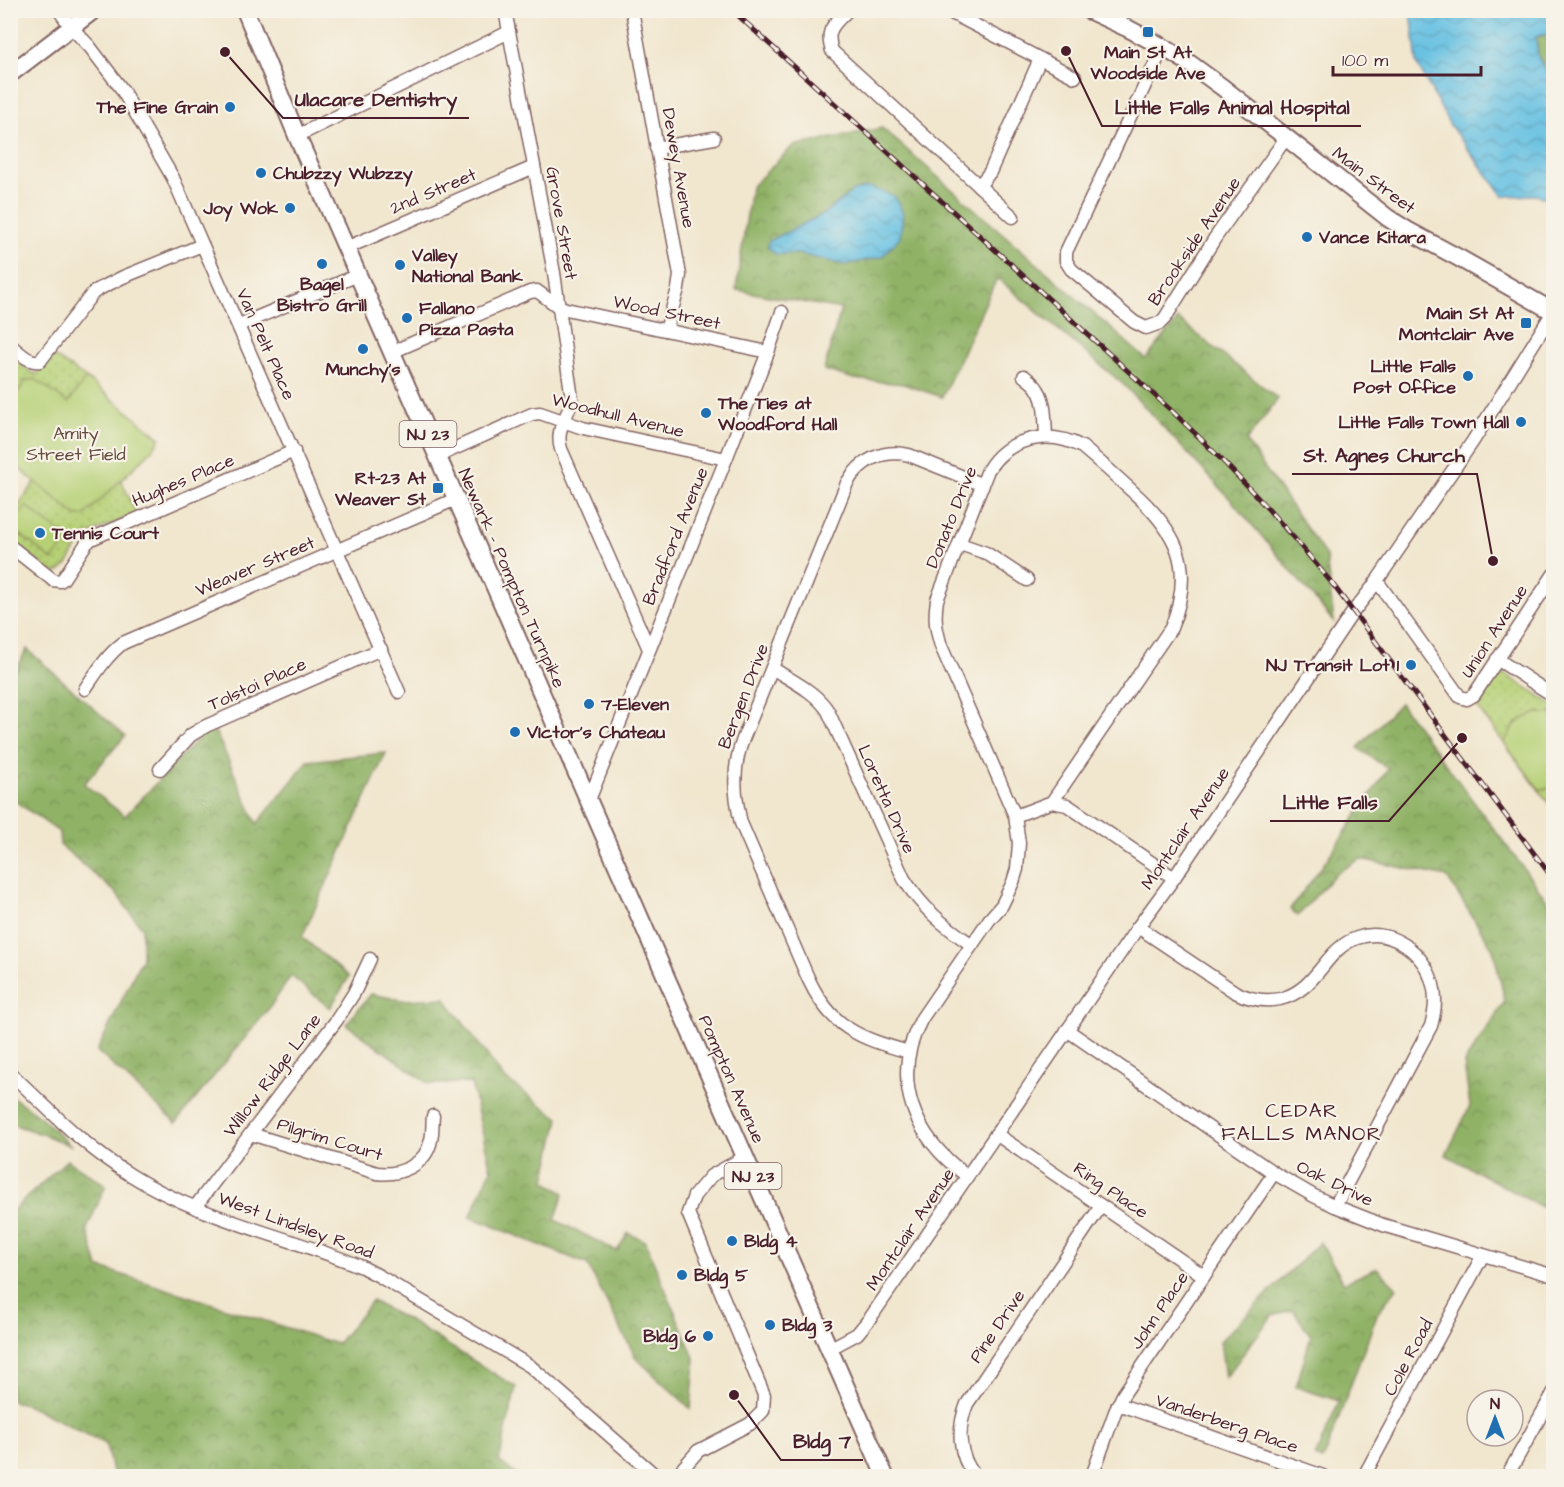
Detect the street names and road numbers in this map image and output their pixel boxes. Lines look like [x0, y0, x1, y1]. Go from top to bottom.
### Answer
street label: Dewey Avenue [655, 106, 701, 230]
street label: Main Street [1327, 141, 1421, 220]
street label: 2nd Street [386, 162, 481, 221]
street label: Grove Street [539, 165, 584, 282]
street label: Brookside Avenue [1142, 172, 1247, 311]
street label: Van Pelt Place [230, 284, 301, 404]
street label: Wood Street [611, 289, 724, 336]
street label: Woodhull Avenue [549, 387, 687, 444]
road number: NJ 23 [400, 421, 456, 447]
street label: Hughes Place [128, 448, 239, 514]
street label: Donato Drive [920, 462, 983, 572]
street label: Bradford Avenue [636, 463, 715, 609]
street label: Newark - Pompton Turnpike [452, 465, 571, 692]
street label: Weaver Street [192, 530, 319, 603]
street label: Union Avenue [1455, 580, 1534, 683]
street label: Bergen Drive [712, 640, 776, 753]
street label: Tolstoi Place [204, 652, 311, 717]
street label: Loretta Drive [851, 741, 922, 858]
street label: Montclair Avenue [1135, 762, 1236, 895]
street label: Willow Ridge Lane [218, 1008, 328, 1143]
street label: Pompton Avenue [692, 1011, 771, 1147]
street label: Pilgrim Court [274, 1112, 387, 1169]
street label: Oak Drive [1292, 1154, 1378, 1213]
street label: Ring Place [1068, 1156, 1153, 1226]
road number: NJ 23 [724, 1163, 782, 1189]
street label: Montclair Avenue [860, 1163, 961, 1296]
street label: West Lindsley Road [214, 1186, 377, 1266]
street label: John Place [1124, 1266, 1195, 1354]
street label: Pine Drive [964, 1284, 1031, 1368]
street label: Cole Road [1378, 1314, 1439, 1400]
street label: Vanderberg Place [1152, 1387, 1302, 1461]

